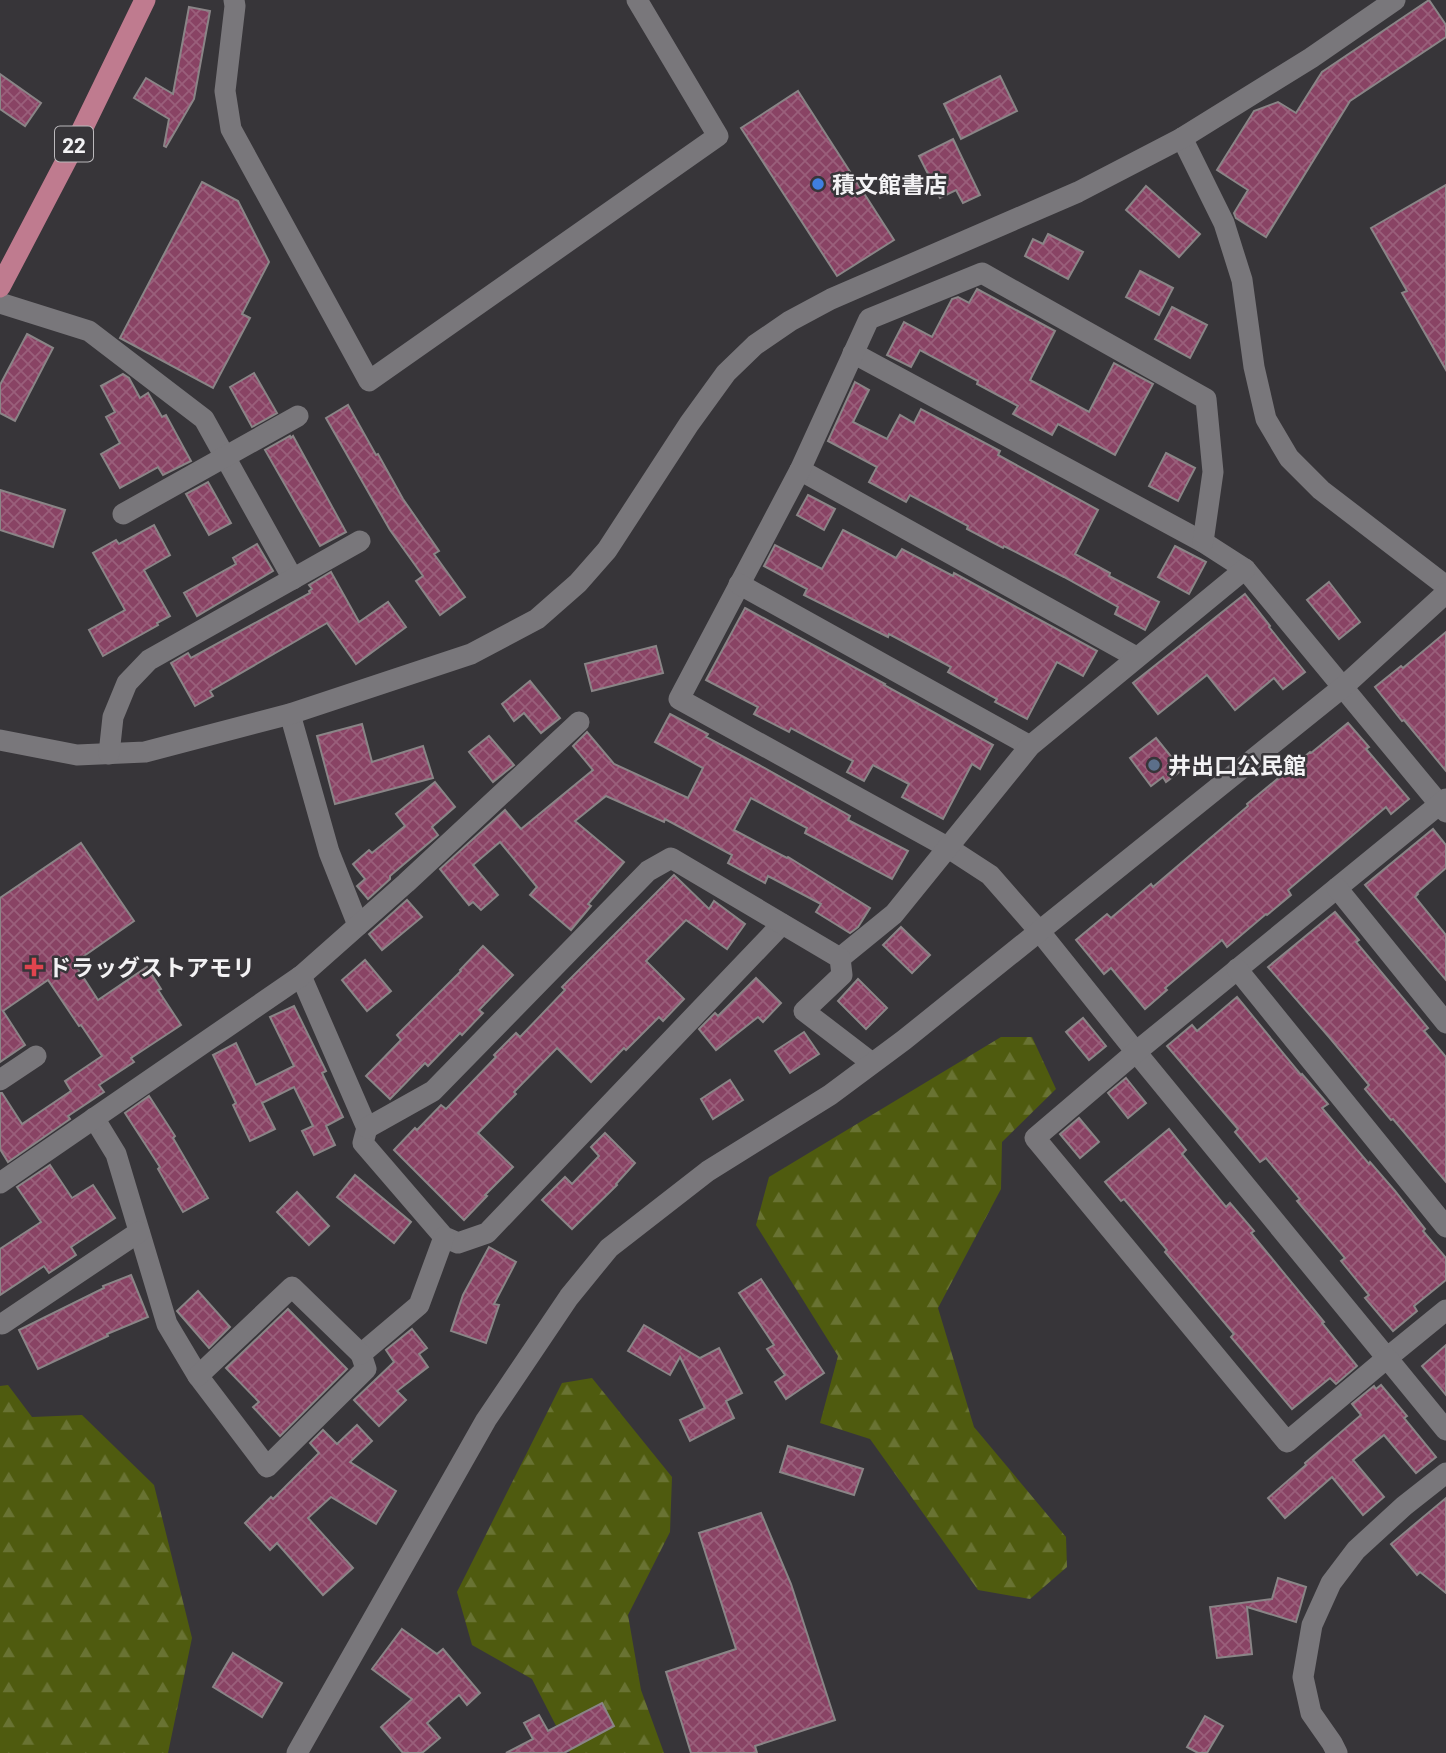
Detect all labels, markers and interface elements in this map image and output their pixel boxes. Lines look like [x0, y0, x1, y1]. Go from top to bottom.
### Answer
road number: 22 [55, 127, 93, 162]
place label: 積文館書店 [832, 170, 947, 198]
marker: 積文館書店 [810, 176, 826, 192]
place label: 井出口公民館 [1168, 751, 1306, 779]
marker: 井出口公民館 [1146, 757, 1162, 773]
place label: ドラッグストアモリ [48, 953, 255, 981]
marker: ドラッグストアモリ [26, 959, 42, 975]

